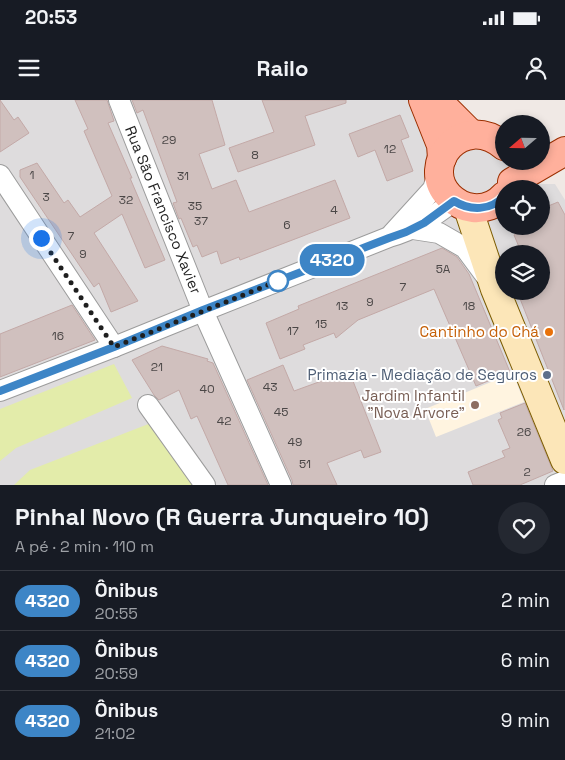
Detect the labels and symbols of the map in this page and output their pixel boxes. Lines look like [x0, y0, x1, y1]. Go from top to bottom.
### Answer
north arrow [495, 115, 550, 170]
street label: Rua São Francisco Xavier [121, 123, 206, 297]
house number: 29 [162, 132, 176, 148]
house number: 12 [384, 141, 396, 157]
house number: 8 [251, 147, 259, 163]
house number: 1 [29, 167, 35, 183]
house number: 31 [177, 168, 189, 184]
house number: 3 [42, 189, 50, 205]
house number: 32 [119, 192, 133, 208]
house number: 35 [188, 198, 202, 214]
house number: 4 [330, 202, 338, 218]
house number: 37 [194, 213, 208, 229]
house number: 6 [283, 217, 291, 233]
your location [29, 226, 54, 251]
house number: 7 [68, 228, 75, 244]
line badge: 4320 [297, 244, 367, 276]
house number: 9 [79, 246, 87, 262]
house number: 5A [436, 261, 451, 277]
unlabelled marker [267, 270, 289, 292]
house number: 7 [400, 279, 407, 295]
house number: 9 [366, 294, 374, 310]
house number: 13 [336, 298, 348, 314]
house number: 18 [463, 298, 475, 314]
house number: 15 [315, 316, 327, 332]
place label: Cantinho do Chá [419, 322, 539, 341]
house number: 17 [287, 323, 299, 339]
marker: Cantinho do Chá [543, 326, 555, 338]
house number: 16 [52, 328, 64, 344]
house number: 21 [151, 359, 163, 375]
place label: Primazia - Mediação de Seguros [307, 365, 537, 384]
marker: Primazia - Mediação de Seguros [541, 369, 553, 381]
house number: 43 [263, 379, 277, 395]
house number: 40 [199, 381, 215, 397]
place label: Jardim Infantil "Nova Árvore" [361, 386, 465, 422]
marker: Jardim Infantil "Nova Árvore" [469, 399, 481, 411]
house number: 45 [274, 404, 288, 420]
house number: 42 [217, 413, 231, 429]
house number: 26 [517, 424, 531, 440]
house number: 49 [288, 434, 302, 450]
house number: 51 [299, 456, 311, 472]
house number: 2 [523, 464, 531, 480]

